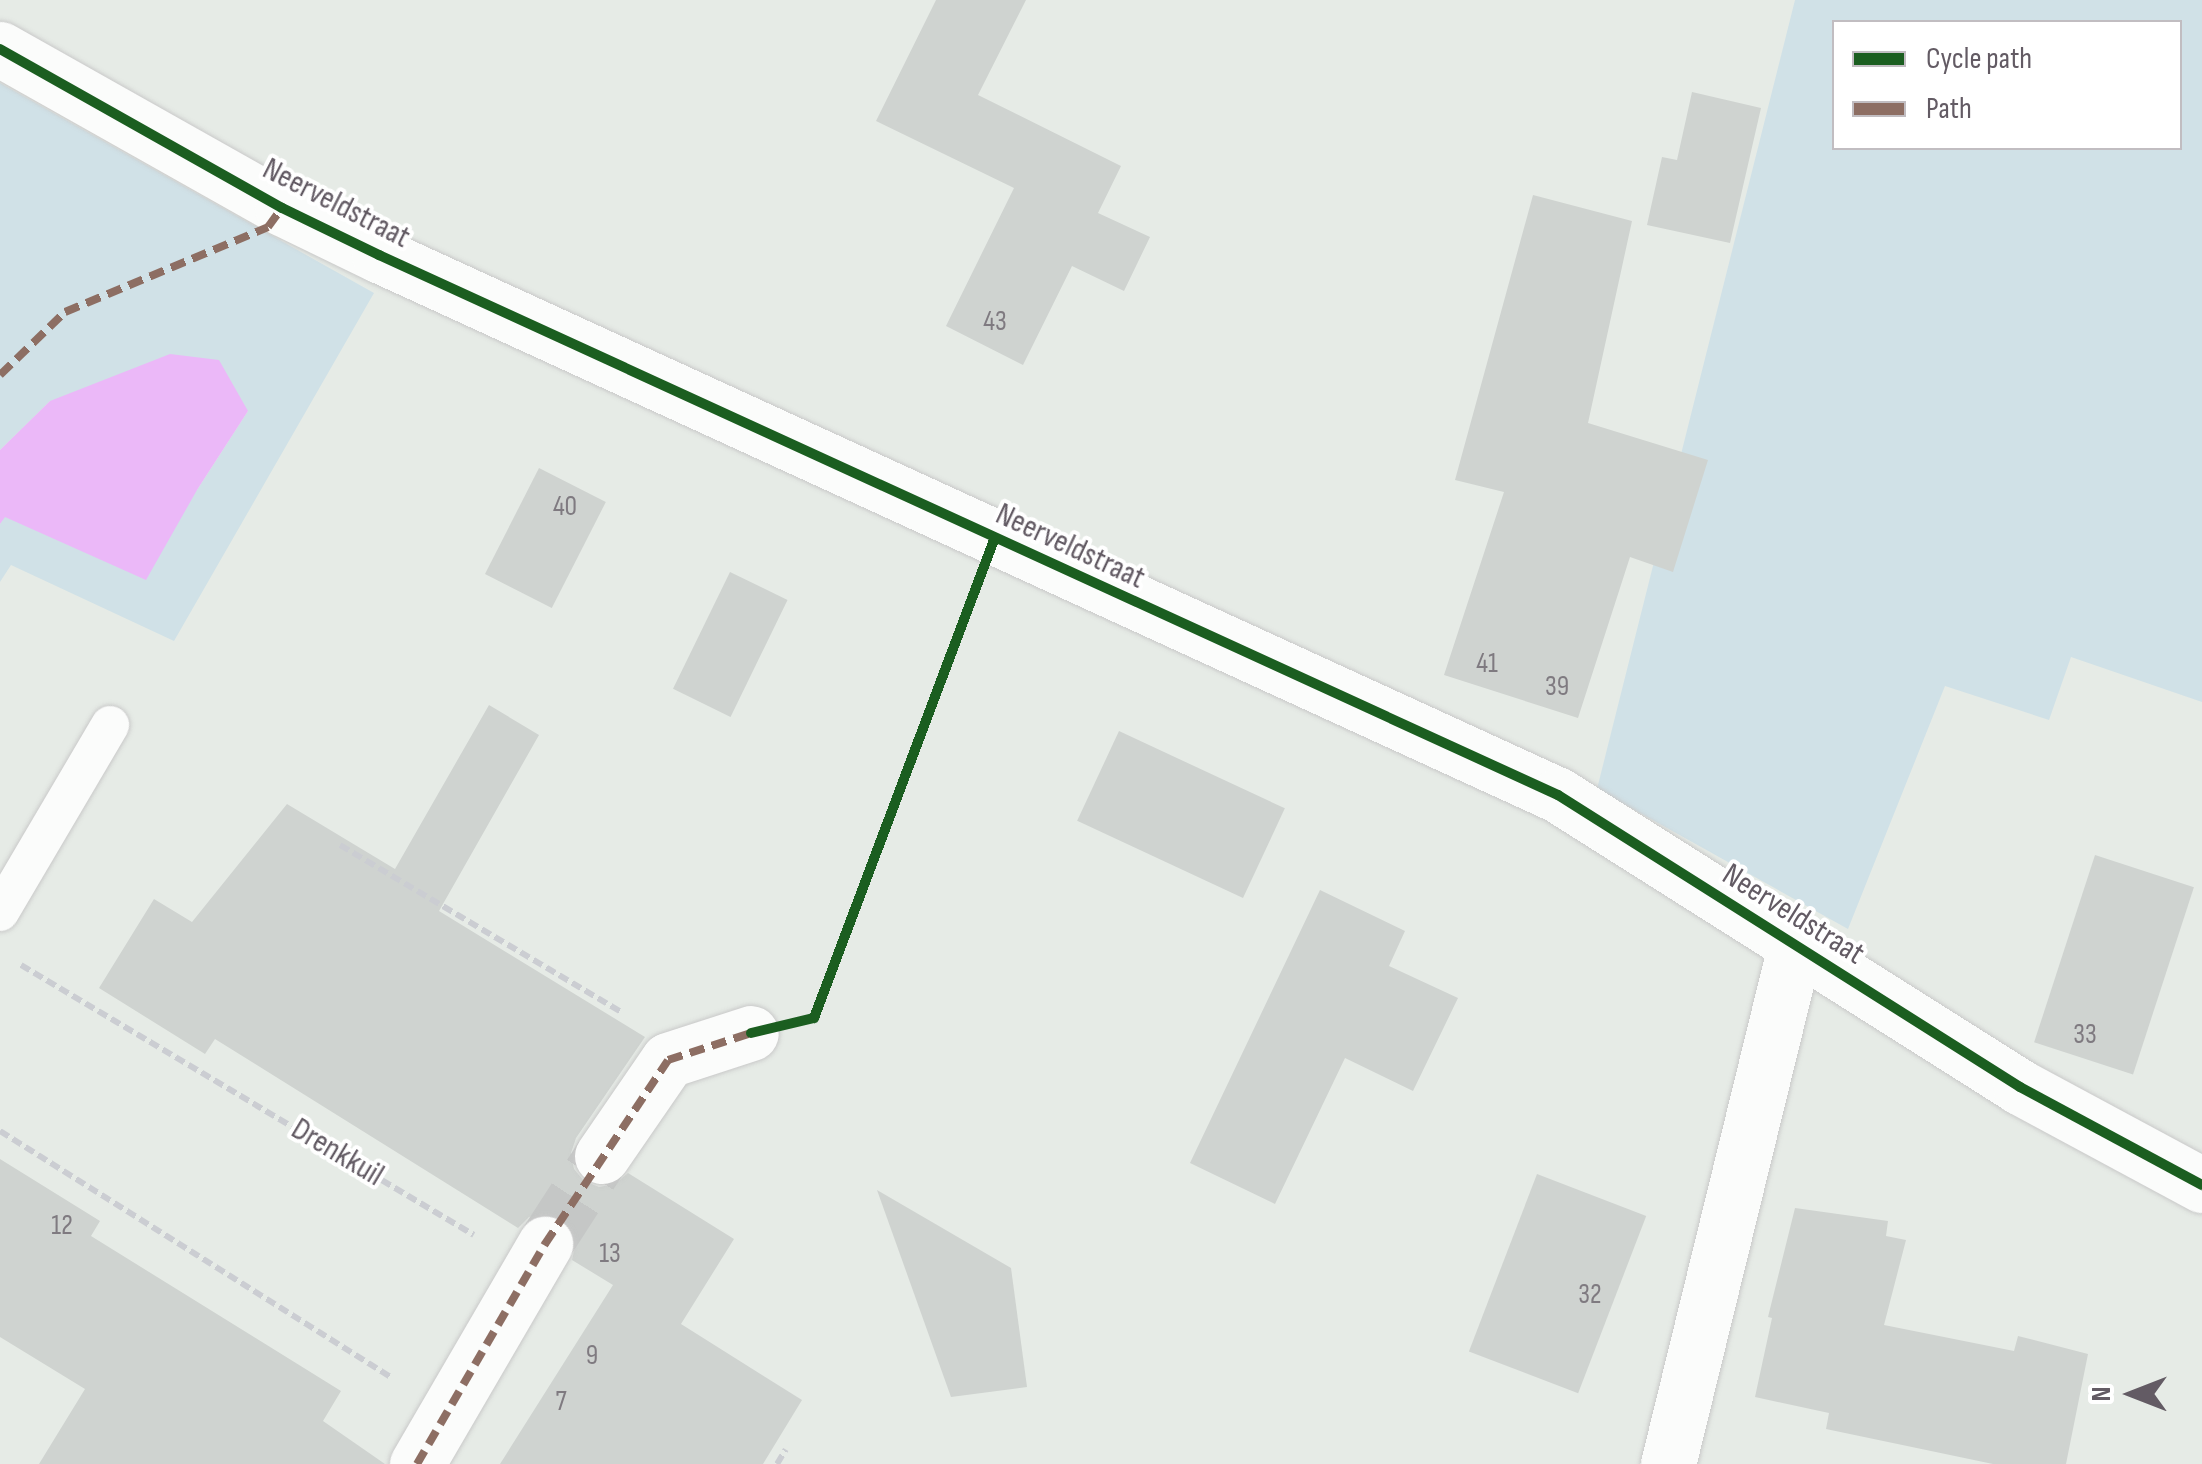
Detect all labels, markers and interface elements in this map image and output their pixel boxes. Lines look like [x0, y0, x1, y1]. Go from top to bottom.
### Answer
legend [1832, 20, 2182, 150]
text: Cycle path [1926, 41, 2032, 77]
text: Path [1926, 91, 1972, 127]
street label: Neerveldstraat [256, 151, 416, 257]
house number: 43 [983, 305, 1007, 339]
house number: 40 [553, 490, 577, 524]
street label: Neerveldstraat [989, 496, 1151, 598]
house number: 41 [1476, 647, 1498, 681]
house number: 39 [1545, 670, 1569, 704]
street label: Neerveldstraat [1715, 856, 1871, 974]
house number: 33 [2073, 1018, 2097, 1052]
street label: Drenkkuil [284, 1111, 390, 1195]
house number: 12 [51, 1209, 73, 1243]
house number: 13 [599, 1237, 621, 1271]
house number: 32 [1578, 1278, 1602, 1312]
house number: 9 [586, 1339, 598, 1373]
north arrow [2082, 1344, 2182, 1444]
house number: 7 [555, 1385, 567, 1419]
text: N [2085, 1387, 2118, 1401]

